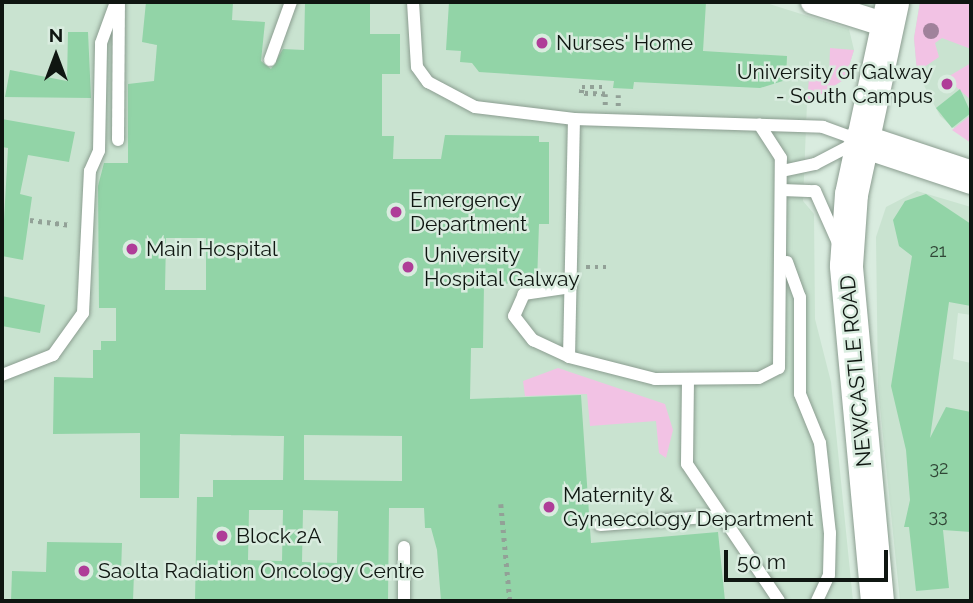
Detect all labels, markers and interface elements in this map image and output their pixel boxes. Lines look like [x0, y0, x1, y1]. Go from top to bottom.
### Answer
north arrow [21, 21, 91, 91]
text: N [49, 24, 63, 46]
place label: Nurses' Home [556, 30, 694, 56]
marker: Nurses' Home [534, 35, 550, 51]
place label: University of Galway - South Campus [736, 59, 933, 109]
marker: University of Galway - South Campus [939, 76, 955, 92]
place label: Emergency Department [410, 187, 527, 237]
marker: Emergency Department [388, 204, 404, 220]
place label: Main Hospital [146, 236, 278, 262]
house number: 21 [929, 240, 947, 262]
marker: Main Hospital [124, 241, 140, 257]
place label: University Hospital Galway [424, 242, 580, 292]
marker: University Hospital Galway [398, 257, 418, 277]
street label: NEWCASTLE ROAD [835, 274, 877, 468]
house number: 32 [930, 457, 948, 479]
place label: Maternity & Gynaecology Department [563, 482, 814, 532]
marker: Maternity & Gynaecology Department [541, 499, 557, 515]
house number: 33 [928, 505, 948, 527]
place label: Block 2A [236, 523, 321, 549]
marker: Block 2A [214, 528, 230, 544]
scale bar [728, 536, 892, 580]
text: 50 m [737, 549, 786, 574]
place label: Saolta Radiation Oncology Centre [98, 558, 425, 584]
marker: Saolta Radiation Oncology Centre [76, 563, 92, 579]

